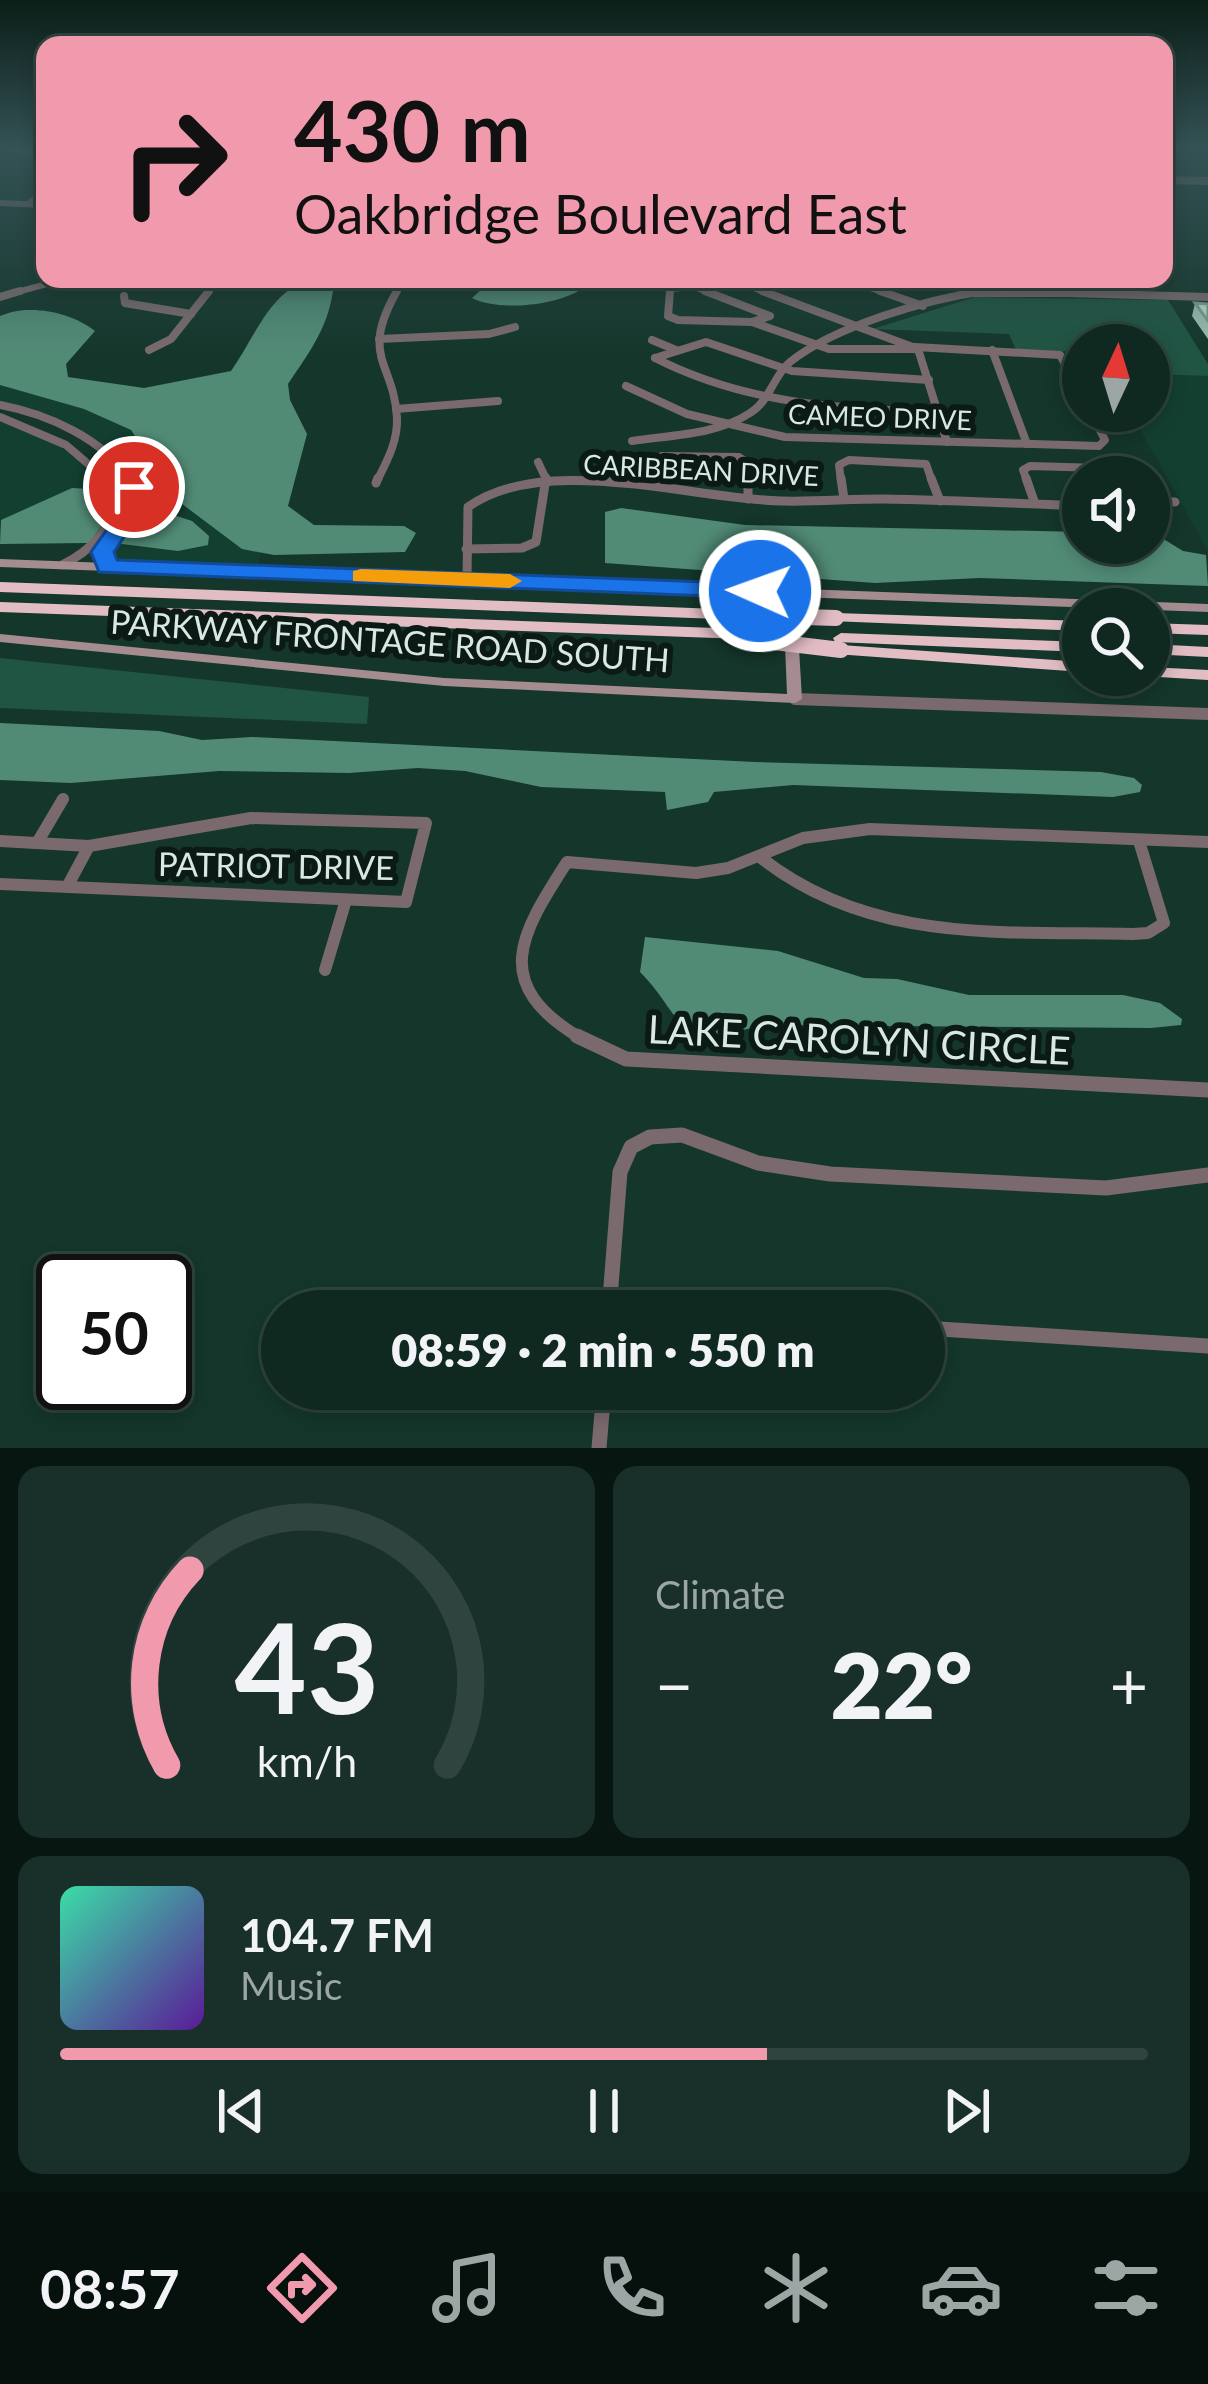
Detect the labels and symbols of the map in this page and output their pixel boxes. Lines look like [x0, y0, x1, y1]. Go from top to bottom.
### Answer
north arrow [1062, 324, 1170, 432]
street label: CAMEO DRIVE [788, 397, 973, 436]
pin [83, 436, 185, 538]
street label: CARIBBEAN DRIVE [582, 447, 820, 492]
position arrow [697, 528, 823, 654]
street label: PARKWAY FRONTAGE ROAD SOUTH [109, 601, 671, 679]
street label: PATRIOT DRIVE [158, 843, 394, 887]
street label: LAKE CAROLYN CIRCLE [647, 1005, 1071, 1073]
speed limit sign: 50 [36, 1254, 192, 1410]

